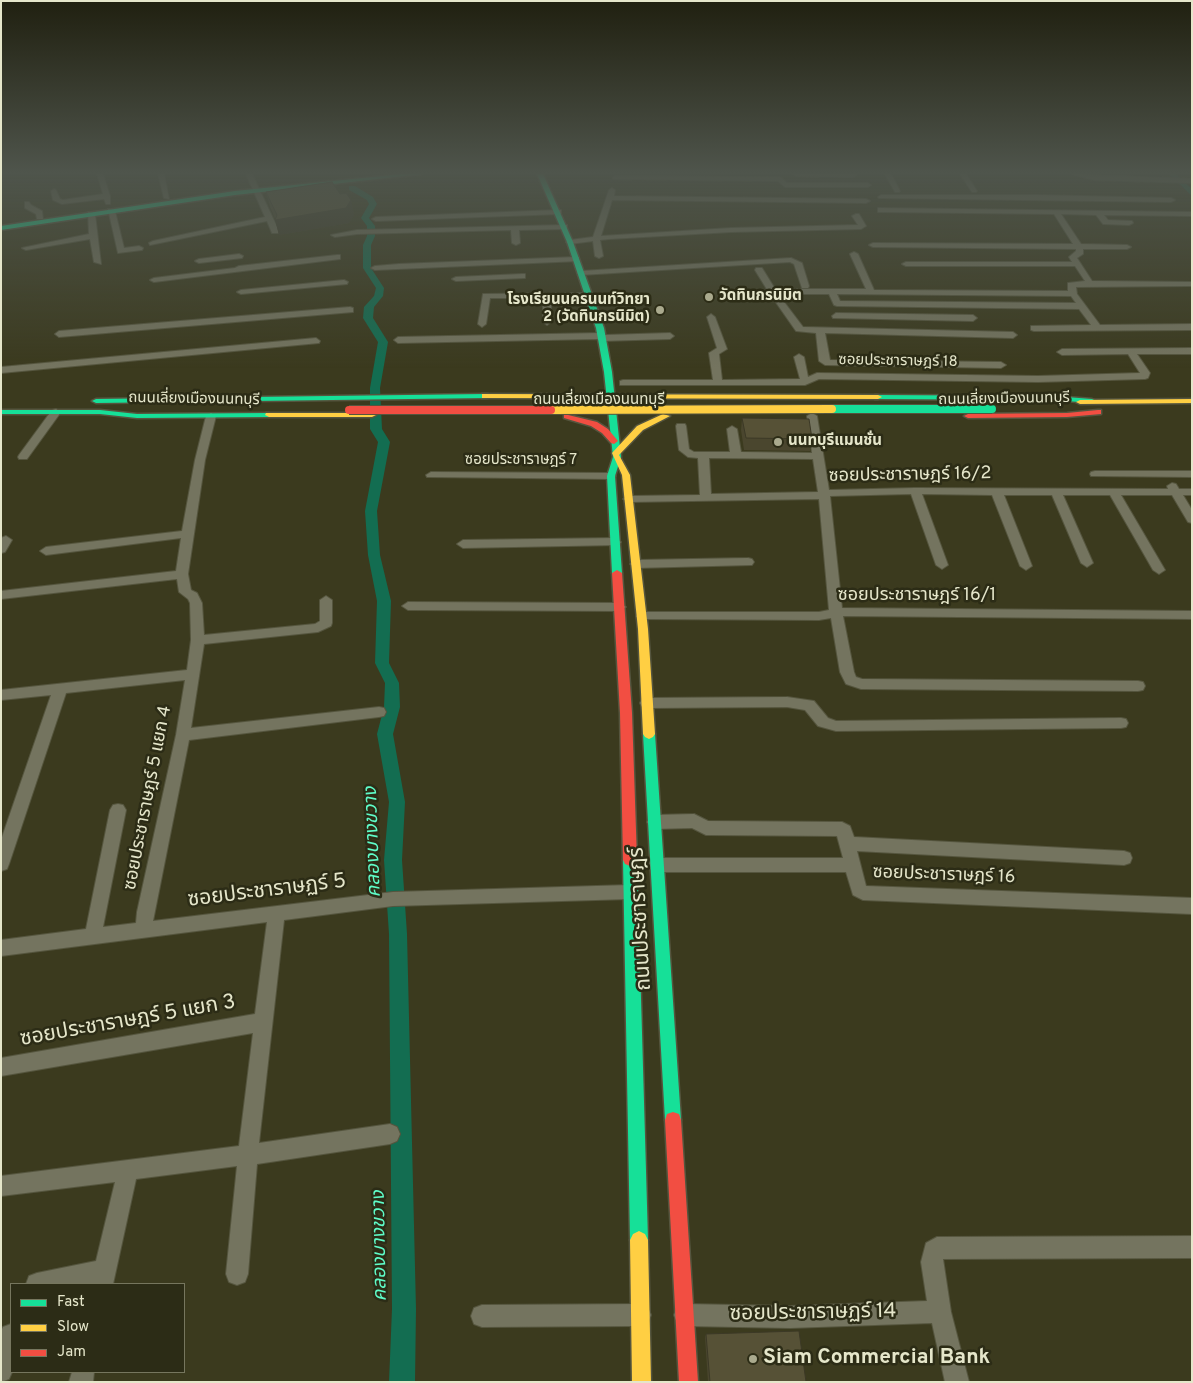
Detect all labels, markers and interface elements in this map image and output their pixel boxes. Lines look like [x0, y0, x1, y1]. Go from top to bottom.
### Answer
place label: วัดทินกรนิมิต [719, 288, 802, 306]
marker: วัดทินกรนิมิต [703, 291, 715, 303]
place label: โรงเรียนนครนนท์วิทยา 2 (วัดทินกรนิมิต) [507, 292, 650, 327]
marker: โรงเรียนนครนนท์วิทยา 2 (วัดทินกรนิมิต) [654, 304, 666, 316]
street label: ซอยประชาราษฎร์ 18 [838, 352, 958, 372]
street label: ถนนเลี่ยงเมืองนนทบุรี [128, 390, 260, 410]
street label: ถนนเลี่ยงเมืองนนทบุรี [938, 390, 1070, 410]
street label: ถนนเลี่ยงเมืองนนทบุรี [533, 392, 665, 410]
place label: นนทบุรีแมนชั่น [788, 433, 882, 451]
marker: นนทบุรีแมนชั่น [772, 436, 784, 448]
street label: ซอยประชาราษฎร์ 7 [465, 452, 577, 470]
street label: ซอยประชาราษฎร์ 16/2 [828, 464, 992, 488]
street label: ซอยประชาราษฎร์ 16/1 [838, 585, 996, 607]
street label: ซอยประชาราษฎร์ 5 แยก 4 [121, 704, 177, 892]
water label: คลองบางขวาง [361, 786, 387, 898]
street label: ถนนประชาราษฎร์ [626, 847, 658, 991]
street label: ซอยประชาราษฎร์ 16 [872, 863, 1016, 889]
street label: ซอยประชาราษฏร์ 5 [186, 870, 348, 914]
street label: ซอยประชาราษฎร์ 5 แยก 3 [18, 991, 238, 1053]
water label: คลองบางขวาง [369, 1190, 393, 1302]
legend [10, 1283, 185, 1373]
text: Fast [57, 1293, 85, 1312]
street label: ซอยประชาราษฏร์ 14 [729, 1300, 897, 1328]
text: Slow [57, 1318, 89, 1337]
text: Jam [57, 1343, 86, 1362]
place label: Siam Commercial Bank [763, 1346, 990, 1372]
marker: Siam Commercial Bank [747, 1353, 759, 1365]

